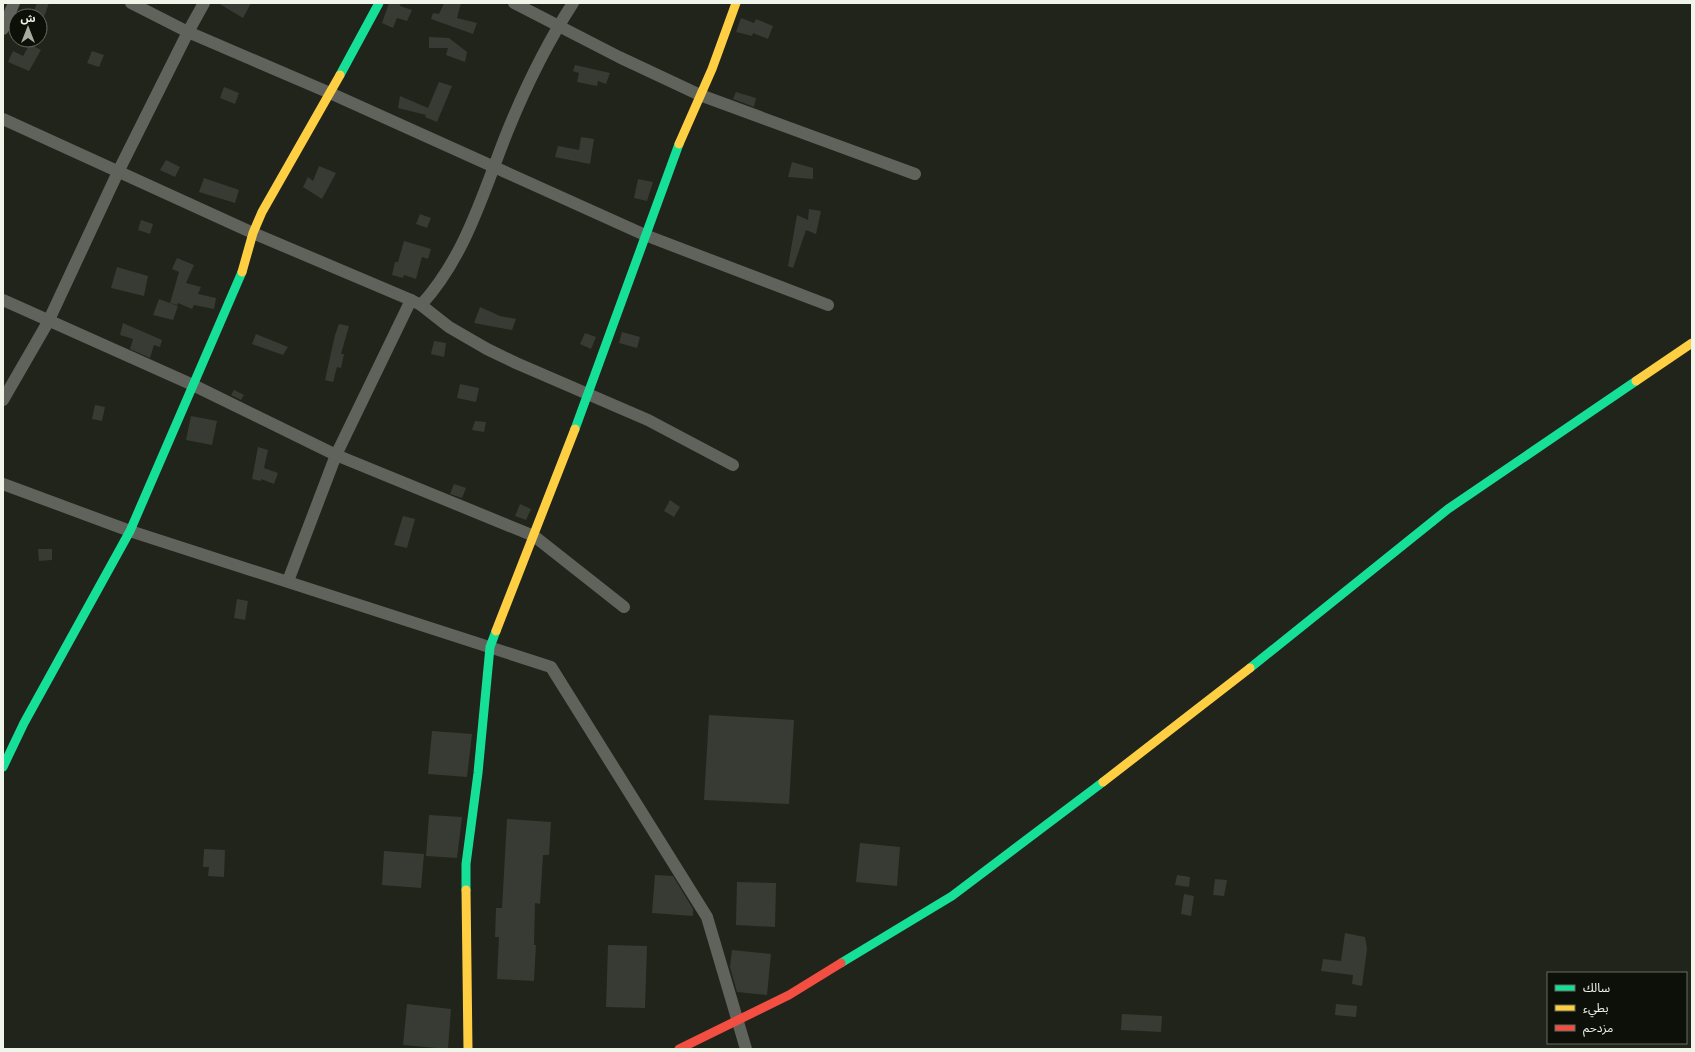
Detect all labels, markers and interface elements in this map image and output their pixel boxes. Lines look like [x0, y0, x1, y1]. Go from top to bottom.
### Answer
north arrow [8, 8, 48, 48]
text: ش [20, 11, 36, 25]
legend [1547, 972, 1687, 1044]
text: سالك [1583, 980, 1610, 996]
text: بطيء [1583, 1000, 1609, 1018]
text: مزدحم [1583, 1020, 1613, 1037]

